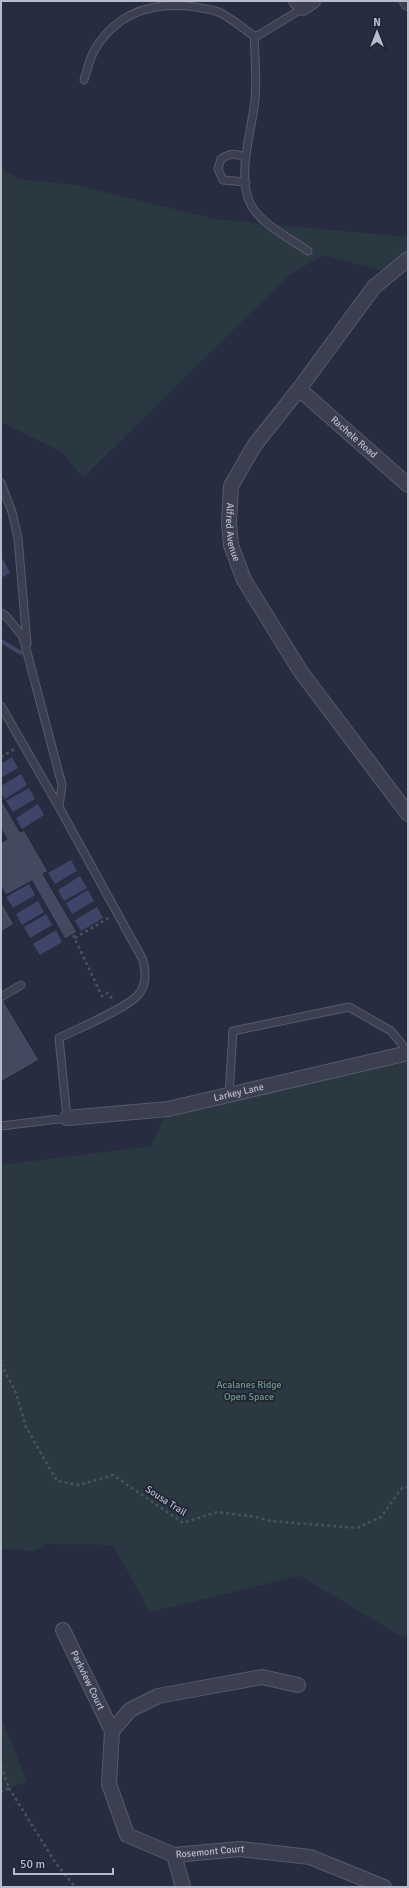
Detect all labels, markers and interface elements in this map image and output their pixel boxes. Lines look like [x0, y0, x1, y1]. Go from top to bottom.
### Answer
north arrow [357, 12, 397, 52]
text: N [373, 16, 381, 29]
street label: Rachele Road [328, 414, 379, 461]
street label: Alfred Avenue [223, 502, 243, 563]
street label: Larkey Lane [212, 1081, 265, 1104]
park label: Acalanes Ridge Open Space [216, 1379, 282, 1403]
street label: Sousa Trail [143, 1483, 189, 1519]
street label: Parkview Court [68, 1649, 107, 1713]
street label: Rosemont Court [175, 1843, 246, 1861]
scale bar [14, 1850, 113, 1876]
text: 50 m [20, 1857, 45, 1872]

